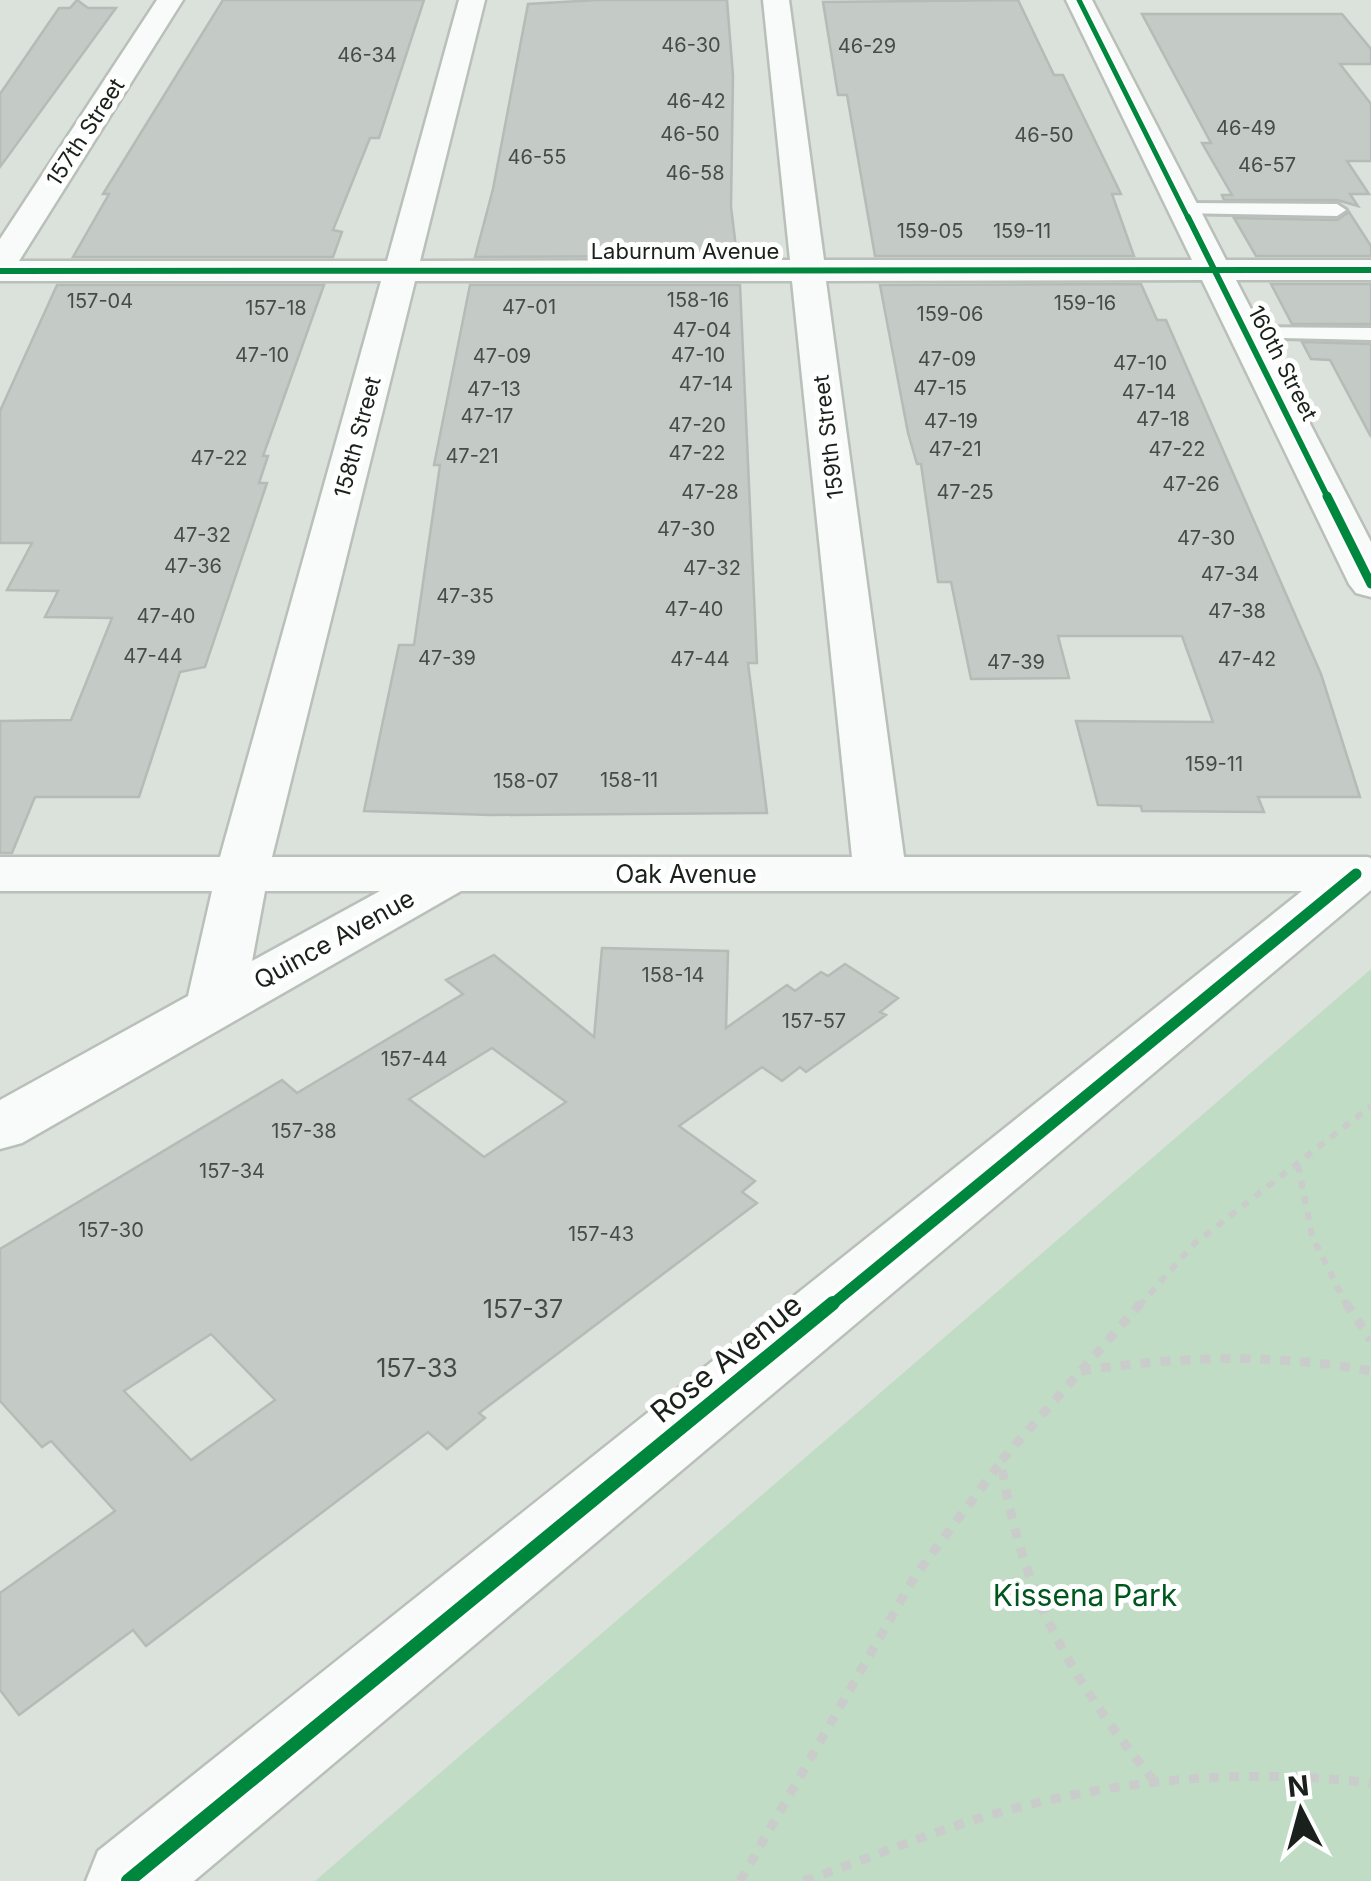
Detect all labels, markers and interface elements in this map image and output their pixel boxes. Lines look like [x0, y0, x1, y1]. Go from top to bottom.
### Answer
house number: 46-30 [661, 33, 721, 57]
house number: 46-29 [838, 34, 896, 58]
house number: 46-34 [337, 43, 397, 67]
street label: 157th Street [41, 73, 129, 191]
house number: 46-42 [666, 89, 726, 113]
house number: 46-49 [1216, 116, 1276, 140]
house number: 46-50 [660, 122, 720, 146]
house number: 46-50 [1014, 123, 1074, 147]
house number: 46-55 [508, 145, 566, 169]
house number: 46-57 [1238, 153, 1296, 177]
house number: 46-58 [665, 161, 725, 185]
house number: 159-05 [897, 219, 963, 243]
house number: 159-11 [993, 219, 1051, 243]
street label: Laburnum Avenue [591, 238, 779, 264]
house number: 158-16 [667, 288, 729, 312]
house number: 157-04 [67, 289, 133, 313]
house number: 159-16 [1054, 291, 1116, 315]
house number: 47-01 [502, 295, 556, 319]
house number: 157-18 [245, 296, 307, 320]
street label: 160th Street [1243, 301, 1323, 425]
house number: 159-06 [917, 302, 983, 326]
house number: 47-04 [673, 318, 731, 342]
house number: 47-10 [235, 343, 289, 367]
house number: 47-10 [671, 343, 725, 367]
house number: 47-09 [473, 344, 531, 368]
house number: 47-09 [918, 347, 976, 371]
house number: 47-10 [1113, 351, 1167, 375]
house number: 47-14 [679, 372, 733, 396]
street label: 159th Street [807, 373, 849, 501]
street label: 158th Street [328, 374, 386, 500]
house number: 47-15 [913, 376, 967, 400]
house number: 47-13 [467, 377, 521, 401]
house number: 47-14 [1122, 380, 1176, 404]
house number: 47-17 [461, 404, 513, 428]
house number: 47-18 [1136, 407, 1190, 431]
house number: 47-19 [924, 409, 978, 433]
house number: 47-20 [668, 413, 726, 437]
house number: 47-21 [928, 437, 982, 461]
house number: 47-22 [1148, 437, 1206, 461]
house number: 47-22 [668, 441, 726, 465]
house number: 47-21 [445, 444, 499, 468]
house number: 47-22 [190, 446, 248, 470]
house number: 47-26 [1162, 472, 1220, 496]
house number: 47-28 [681, 480, 739, 504]
house number: 47-25 [936, 480, 994, 504]
house number: 47-30 [657, 517, 715, 541]
house number: 47-32 [173, 523, 231, 547]
house number: 47-30 [1177, 526, 1235, 550]
house number: 47-36 [164, 554, 222, 578]
house number: 47-32 [683, 556, 741, 580]
house number: 47-34 [1201, 562, 1259, 586]
house number: 47-35 [436, 584, 494, 608]
house number: 47-40 [665, 597, 723, 621]
house number: 47-38 [1208, 599, 1266, 623]
house number: 47-40 [137, 604, 195, 628]
house number: 47-44 [123, 644, 183, 668]
house number: 47-39 [418, 646, 476, 670]
house number: 47-44 [670, 647, 730, 671]
house number: 47-42 [1218, 647, 1276, 671]
house number: 47-39 [987, 650, 1045, 674]
house number: 159-11 [1185, 752, 1243, 776]
house number: 158-11 [600, 768, 658, 792]
house number: 158-07 [493, 769, 559, 793]
street label: Oak Avenue [615, 859, 757, 889]
street label: Quince Avenue [249, 883, 419, 995]
house number: 158-14 [642, 963, 704, 987]
house number: 157-57 [782, 1009, 846, 1033]
house number: 157-44 [381, 1047, 447, 1071]
house number: 157-38 [271, 1119, 337, 1143]
house number: 157-34 [199, 1159, 265, 1183]
house number: 157-30 [78, 1218, 144, 1242]
house number: 157-43 [568, 1222, 634, 1246]
street label: Rose Avenue [643, 1286, 809, 1430]
house number: 157-37 [483, 1294, 563, 1324]
house number: 157-33 [376, 1353, 458, 1383]
park label: Kissena Park [993, 1577, 1178, 1613]
north arrow [1251, 1761, 1351, 1861]
text: N [1286, 1768, 1311, 1804]

